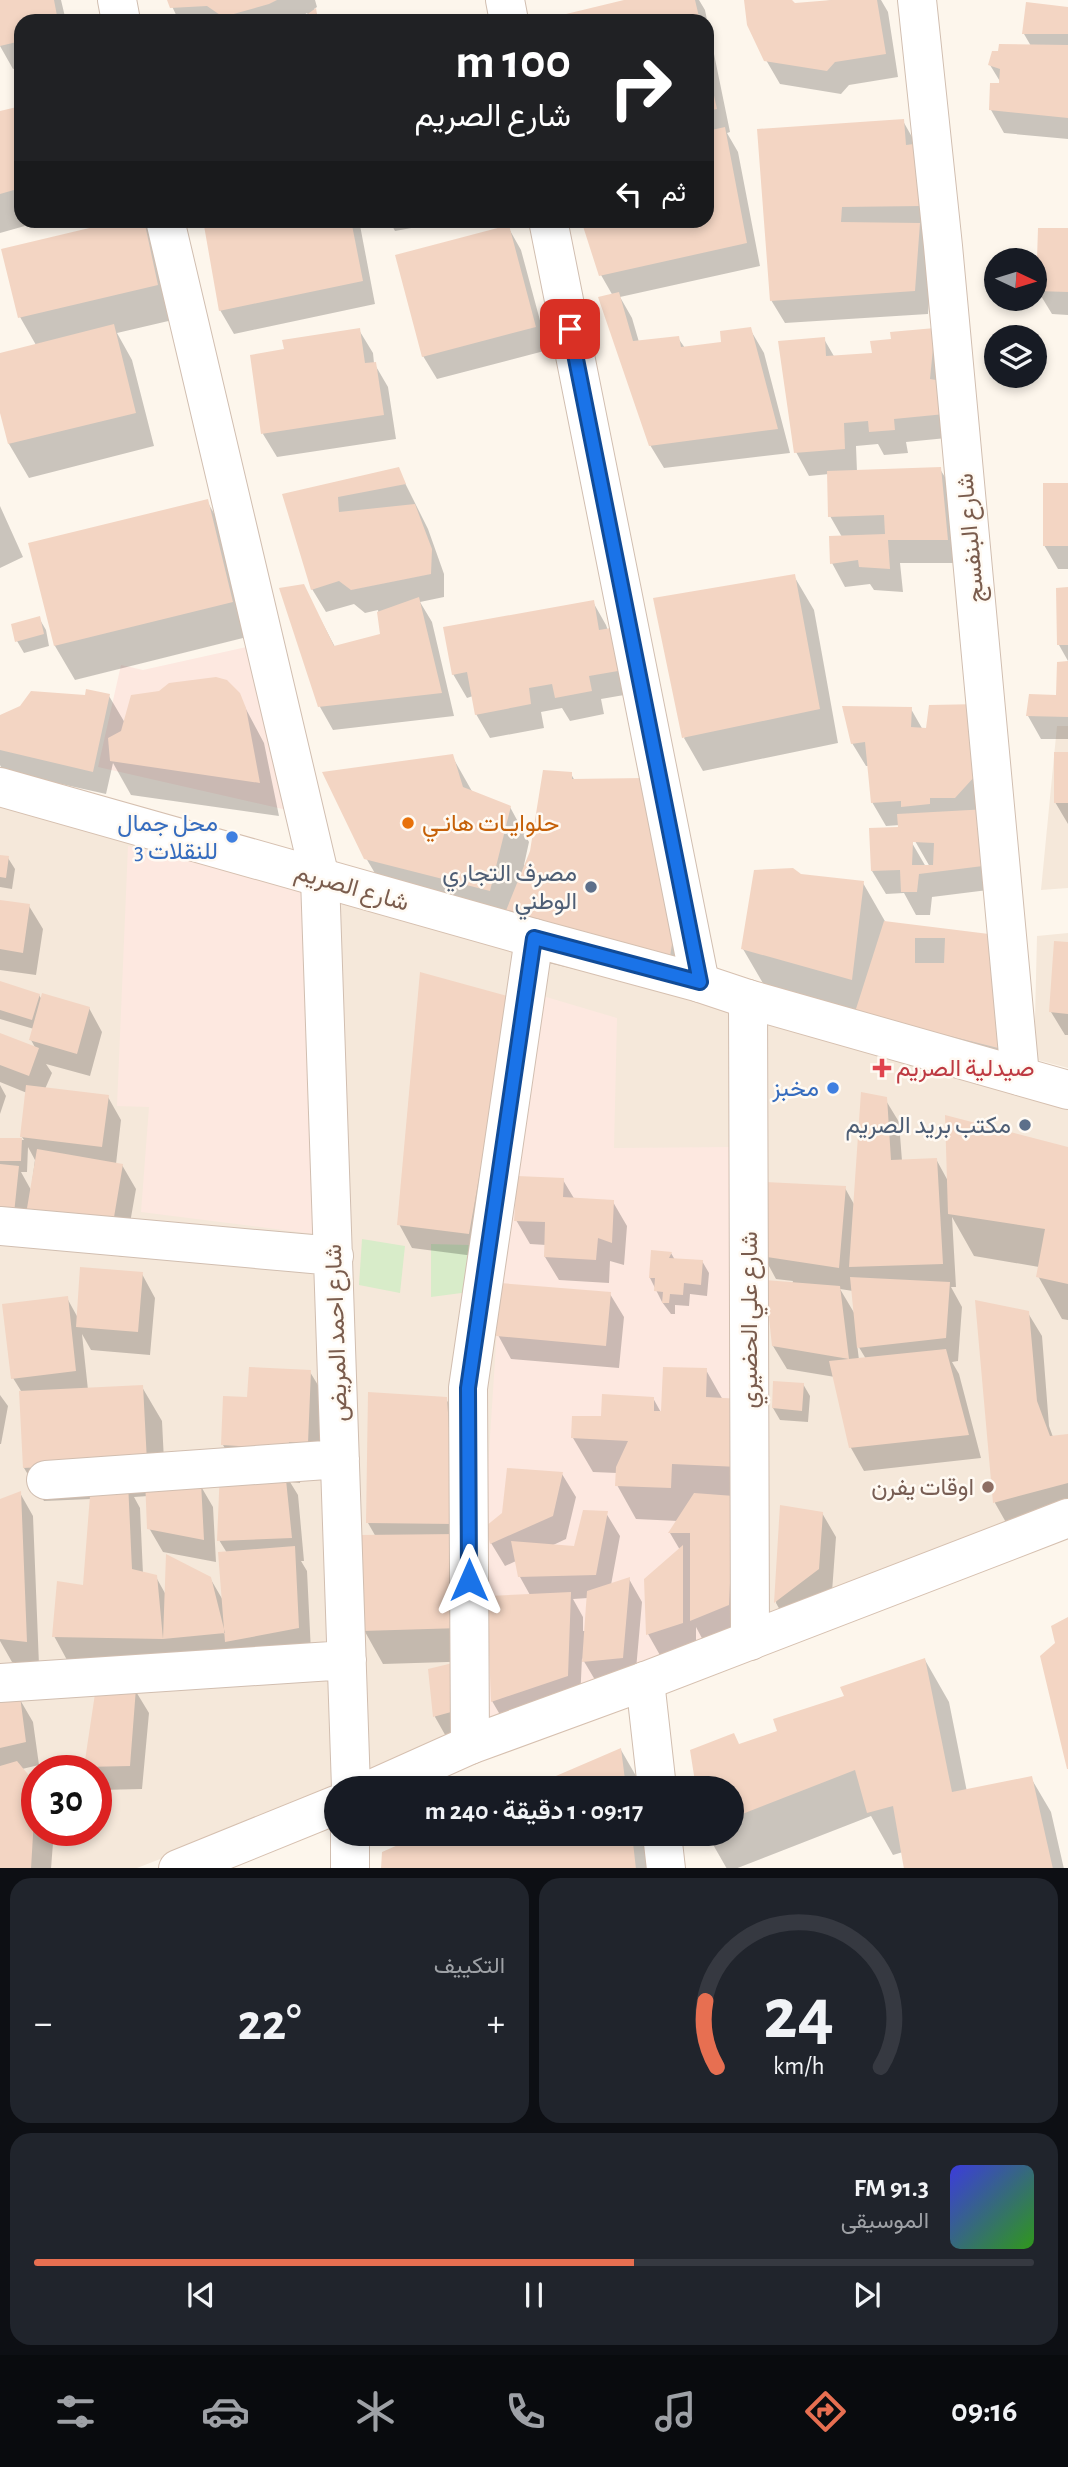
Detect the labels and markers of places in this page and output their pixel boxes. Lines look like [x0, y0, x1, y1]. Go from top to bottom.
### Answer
pin [540, 299, 600, 359]
place label: محل جمال 3 للنقلات [117, 812, 218, 864]
place label: حلوايـات هانـي [422, 812, 559, 842]
marker: حلوايـات هانـي [400, 815, 416, 831]
marker: محل جمال 3 للنقلات [224, 829, 240, 845]
place label: مصرف التجاري الوطني [442, 862, 577, 920]
marker: مصرف التجاري الوطني [583, 879, 599, 895]
place label: صيدلية الصريم [896, 1057, 1035, 1084]
marker: صيدلية الصريم [874, 1060, 890, 1076]
place label: مخبز [771, 1077, 819, 1103]
marker: مخبز [825, 1080, 841, 1096]
place label: مكتب بريد الصريم [845, 1114, 1011, 1141]
marker: مكتب بريد الصريم [1017, 1117, 1033, 1133]
place label: اوقات يفرن [871, 1476, 974, 1502]
marker: اوقات يفرن [980, 1479, 996, 1495]

